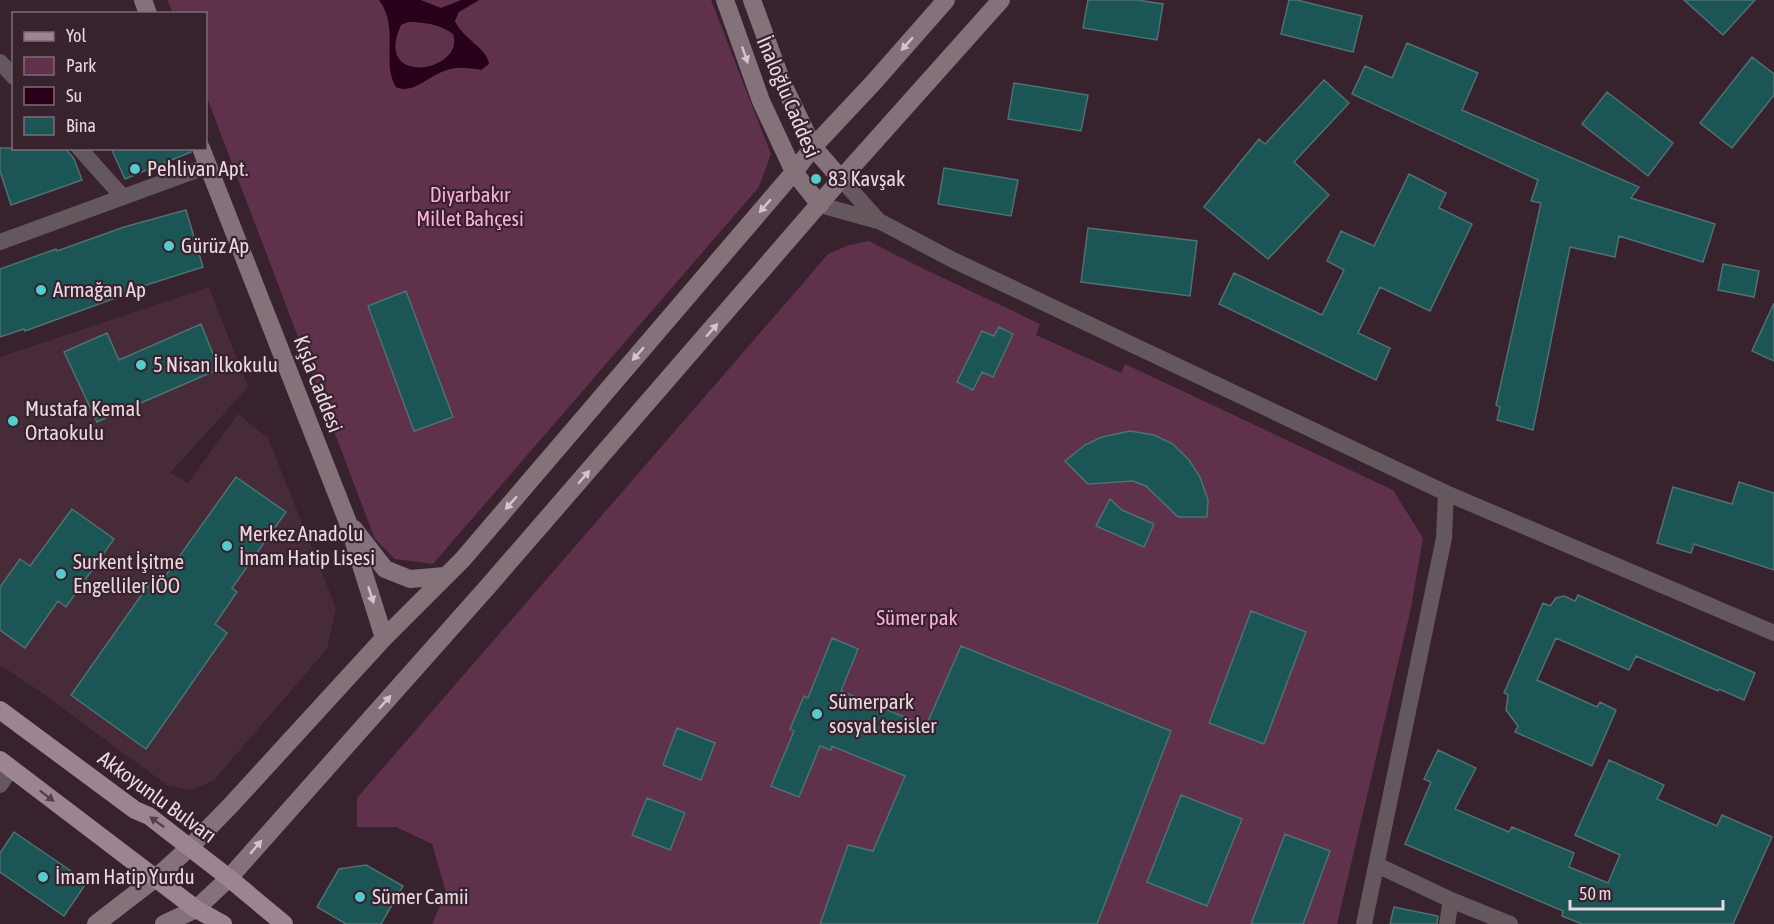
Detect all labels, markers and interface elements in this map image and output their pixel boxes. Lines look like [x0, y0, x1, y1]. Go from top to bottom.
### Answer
legend [12, 12, 207, 150]
text: Yol [66, 25, 86, 46]
street label: İnaloğlu Caddesi [753, 33, 825, 161]
one-way arrow [901, 36, 914, 51]
one-way arrow [740, 46, 750, 64]
text: Park [66, 55, 96, 76]
text: Su [66, 85, 82, 106]
text: Bina [66, 115, 96, 136]
place label: Pehlivan Apt. [147, 156, 249, 180]
marker: Pehlivan Apt. [128, 162, 142, 176]
place label: 83 Kavşak [828, 166, 905, 190]
marker: 83 Kavşak [809, 172, 823, 186]
park label: Diyarbakır Millet Bahçesi [416, 182, 524, 230]
one-way arrow [759, 198, 772, 213]
place label: Gürüz Ap [181, 233, 249, 257]
marker: Gürüz Ap [162, 239, 176, 253]
place label: Armağan Ap [53, 277, 146, 301]
marker: Armağan Ap [34, 283, 48, 297]
one-way arrow [705, 322, 718, 337]
street label: Kışla Caddesi [290, 332, 348, 435]
one-way arrow [632, 346, 645, 361]
place label: 5 Nisan İlkokulu [153, 352, 278, 376]
marker: 5 Nisan İlkokulu [134, 358, 148, 372]
place label: Mustafa Kemal Ortaokulu [25, 396, 141, 444]
marker: Mustafa Kemal Ortaokulu [6, 414, 20, 428]
one-way arrow [577, 469, 590, 485]
one-way arrow [505, 495, 518, 511]
place label: Merkez Anadolu İmam Hatip Lisesi [239, 521, 375, 569]
marker: Merkez Anadolu İmam Hatip Lisesi [220, 539, 234, 553]
place label: Surkent İşitme Engelliler İÖO [73, 549, 184, 597]
marker: Surkent İşitme Engelliler İÖO [54, 567, 68, 581]
one-way arrow [367, 586, 376, 604]
park label: Sümer pak [876, 605, 958, 629]
place label: Sümerpark sosyal tesisler [829, 689, 937, 737]
one-way arrow [378, 695, 391, 710]
marker: Sümerpark sosyal tesisler [810, 707, 824, 721]
street label: Akkoyunlu Bulvarı [94, 745, 221, 847]
one-way arrow [39, 789, 54, 801]
one-way arrow [149, 816, 165, 828]
one-way arrow [249, 839, 262, 855]
place label: İmam Hatip Yurdu [55, 864, 195, 888]
marker: İmam Hatip Yurdu [36, 870, 50, 884]
scale bar [1570, 873, 1723, 911]
text: 50 m [1579, 883, 1611, 904]
place label: Sümer Camii [372, 884, 469, 908]
marker: Sümer Camii [353, 890, 367, 904]

